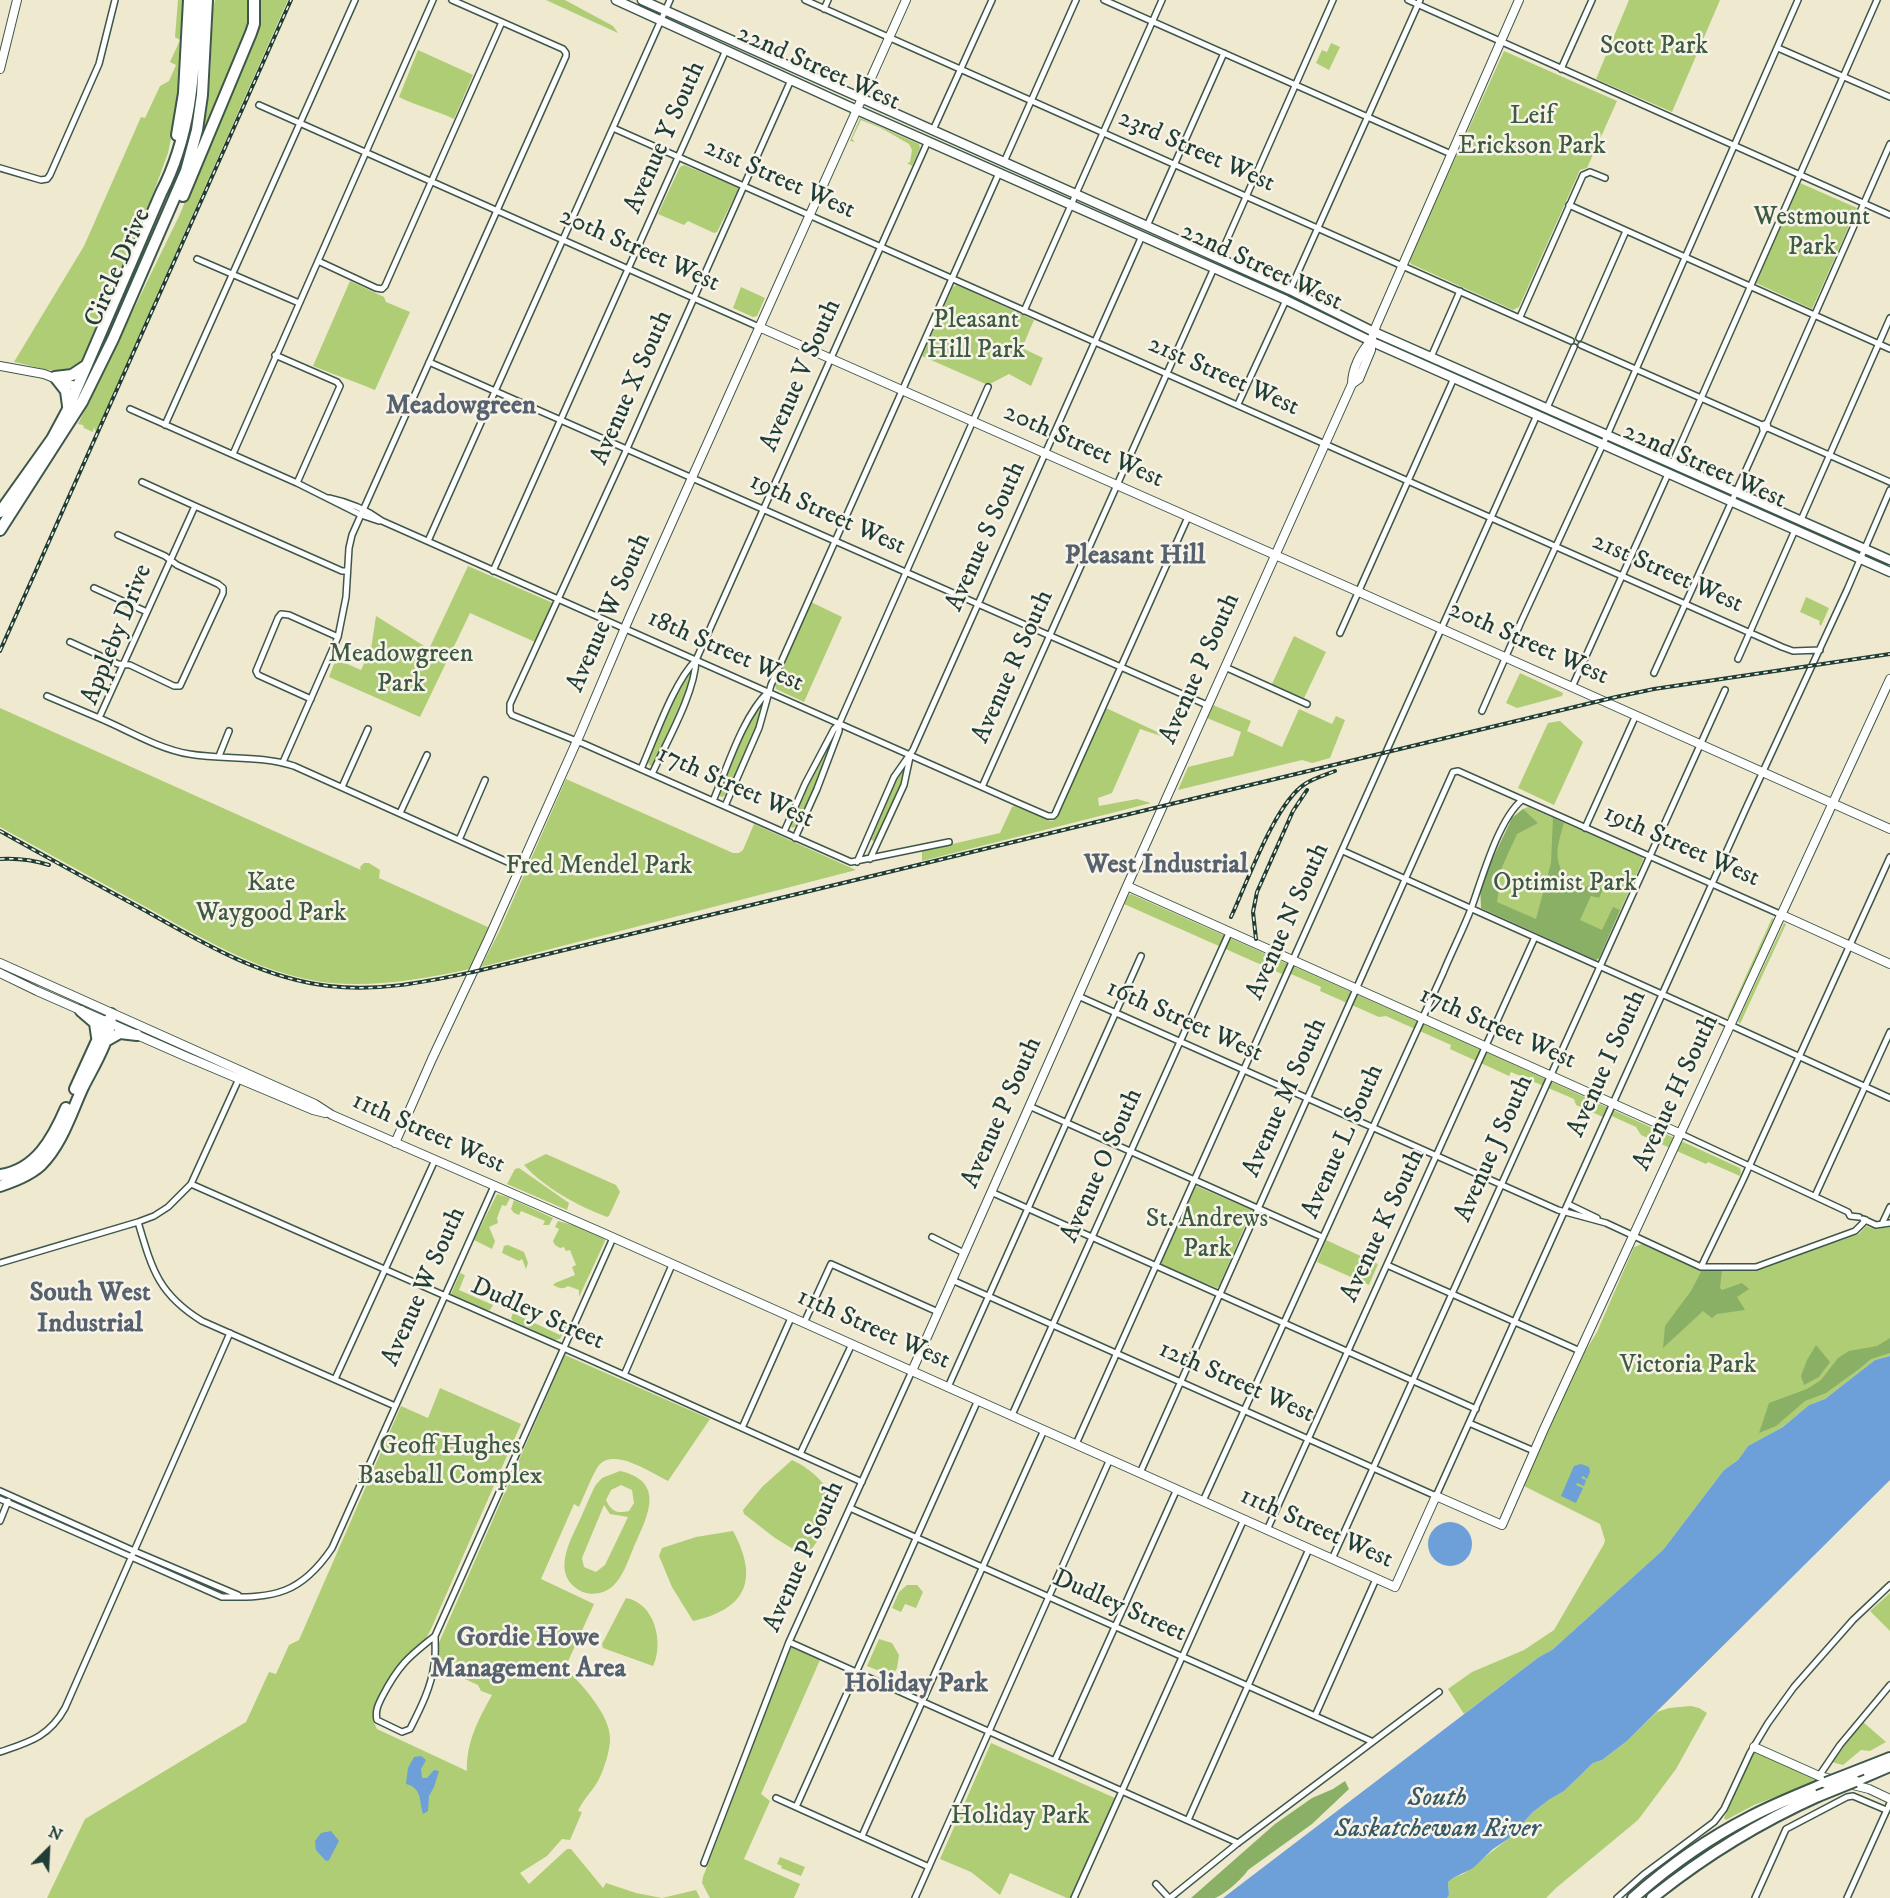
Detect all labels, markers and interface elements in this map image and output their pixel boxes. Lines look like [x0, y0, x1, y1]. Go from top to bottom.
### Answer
street label: 22nd Street West [732, 19, 904, 119]
park label: Scott Park [1600, 32, 1708, 64]
street label: Avenue Y South [619, 57, 713, 219]
park label: Leif Erickson Park [1458, 102, 1606, 164]
street label: 23rd Street West [1113, 104, 1279, 200]
street label: 21st Street West [699, 133, 859, 227]
street label: 20th Street West [554, 202, 724, 300]
park label: Westmount Park [1754, 203, 1870, 264]
street label: Circle Drive [79, 204, 159, 332]
street label: 22nd Street West [1175, 217, 1347, 319]
street label: Avenue V South [755, 295, 849, 457]
street label: Avenue X South [585, 306, 681, 470]
park label: Pleasant Hill Park [927, 306, 1025, 368]
street label: 21st Street West [1143, 330, 1303, 424]
district label: Meadowgreen [386, 391, 536, 423]
street label: 20th Street West [998, 398, 1168, 496]
street label: 22nd Street West [1618, 417, 1790, 517]
street label: Avenue S South [940, 457, 1034, 617]
street label: 19th Street West [744, 467, 910, 563]
street label: 21st Street West [1587, 527, 1747, 621]
street label: Avenue W South [561, 529, 659, 697]
district label: Pleasant Hill [1065, 541, 1205, 573]
street label: Appleby Drive [76, 560, 160, 710]
street label: Avenue R South [966, 586, 1062, 748]
street label: Avenue P South [1154, 589, 1248, 749]
street label: 20th Street West [1443, 595, 1613, 693]
street label: 18th Street West [642, 604, 808, 700]
park label: Meadowgreen Park [329, 640, 473, 702]
street label: 17th Street West [652, 740, 818, 836]
street label: 19th Street West [1598, 799, 1764, 895]
street label: Avenue N South [1241, 839, 1337, 1005]
district label: West Industrial [1084, 850, 1248, 882]
park label: Fred Mendel Park [505, 852, 693, 884]
park label: Kate Waygood Park [196, 869, 346, 930]
park label: Optimist Park [1493, 869, 1637, 901]
street label: 16th Street West [1101, 974, 1267, 1070]
street label: 17th Street West [1414, 981, 1580, 1077]
street label: Avenue I South [1562, 986, 1654, 1142]
street label: Avenue H South [1627, 1010, 1727, 1176]
street label: Avenue M South [1237, 1014, 1335, 1182]
street label: Avenue P South [956, 1033, 1050, 1193]
street label: Avenue L South [1296, 1060, 1392, 1224]
street label: Avenue J South [1449, 1071, 1541, 1227]
street label: Avenue O South [1055, 1084, 1151, 1248]
street label: 11th Street West [347, 1086, 509, 1182]
street label: Avenue K South [1335, 1145, 1433, 1307]
street label: Avenue W South [376, 1203, 474, 1371]
park label: St. Andrews Park [1146, 1205, 1268, 1266]
street label: Dudley Street [465, 1272, 609, 1358]
district label: South West Industrial [29, 1278, 151, 1341]
street label: 11th Street West [792, 1282, 954, 1378]
street label: 12th Street West [1153, 1335, 1319, 1431]
park label: Victoria Park [1620, 1351, 1756, 1383]
park label: Geoff Hughes Baseball Complex [357, 1432, 543, 1494]
street label: Avenue P South [758, 1477, 852, 1637]
street label: 11th Street West [1235, 1481, 1397, 1577]
street label: Dudley Street [1047, 1564, 1191, 1650]
district label: Gordie Howe Management Area [430, 1623, 626, 1686]
district label: Holiday Park [844, 1669, 988, 1701]
water label: South Saskatchewan River [1334, 1783, 1540, 1846]
park label: Holiday Park [951, 1802, 1089, 1834]
north arrow [18, 1820, 78, 1880]
text: N [45, 1822, 65, 1845]

